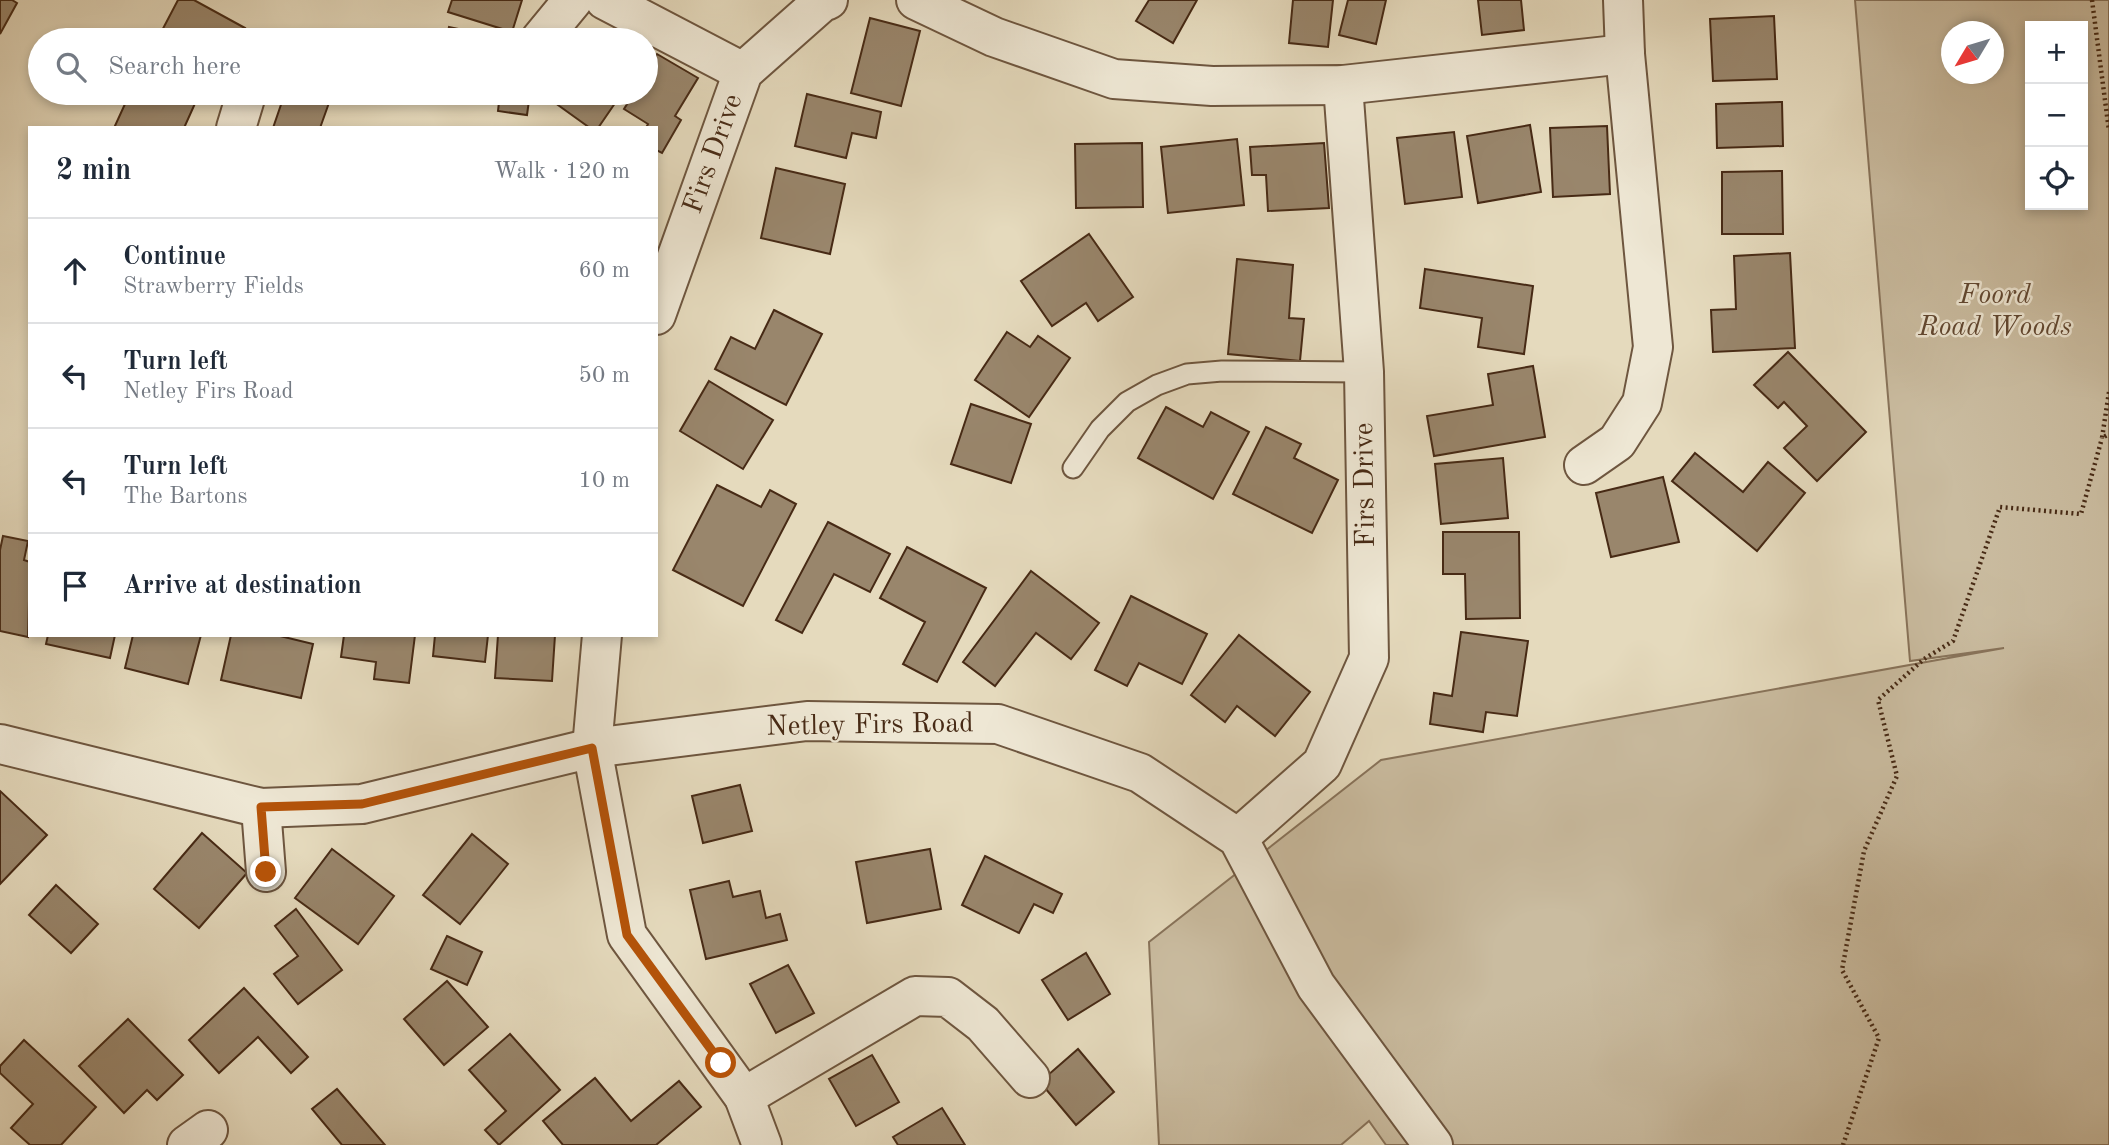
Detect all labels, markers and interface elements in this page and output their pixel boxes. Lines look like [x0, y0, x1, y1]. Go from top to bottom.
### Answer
north arrow [1941, 21, 2004, 84]
map controls [2025, 21, 2088, 210]
button: + [2025, 21, 2088, 84]
search box [28, 28, 658, 105]
icon: search [52, 48, 90, 86]
text: Search here [108, 54, 241, 80]
button: − [2025, 84, 2088, 147]
street label: Firs Drive [679, 90, 749, 218]
button: locate [2025, 147, 2088, 210]
text: 2 min [56, 156, 131, 186]
text: Walk · 120 m [494, 160, 630, 183]
text: Continue [123, 244, 226, 270]
icon: ahead [56, 252, 94, 290]
text: 60 m [579, 259, 630, 282]
text: Strawberry Fields [123, 275, 304, 298]
park label: Foord Road Woods [1917, 282, 2072, 342]
text: Turn left [123, 349, 228, 375]
icon: left [56, 357, 94, 395]
text: 50 m [579, 364, 630, 387]
text: Netley Firs Road [123, 380, 294, 403]
street label: Firs Drive [1351, 422, 1381, 548]
text: Turn left [123, 454, 228, 480]
icon: left [56, 462, 94, 500]
text: 10 m [579, 469, 630, 492]
text: The Bartons [123, 485, 247, 508]
icon: arrive [56, 567, 94, 605]
text: Arrive at destination [123, 573, 362, 599]
street label: Netley Firs Road [766, 710, 974, 742]
route end [250, 856, 281, 887]
route start [705, 1047, 736, 1078]

